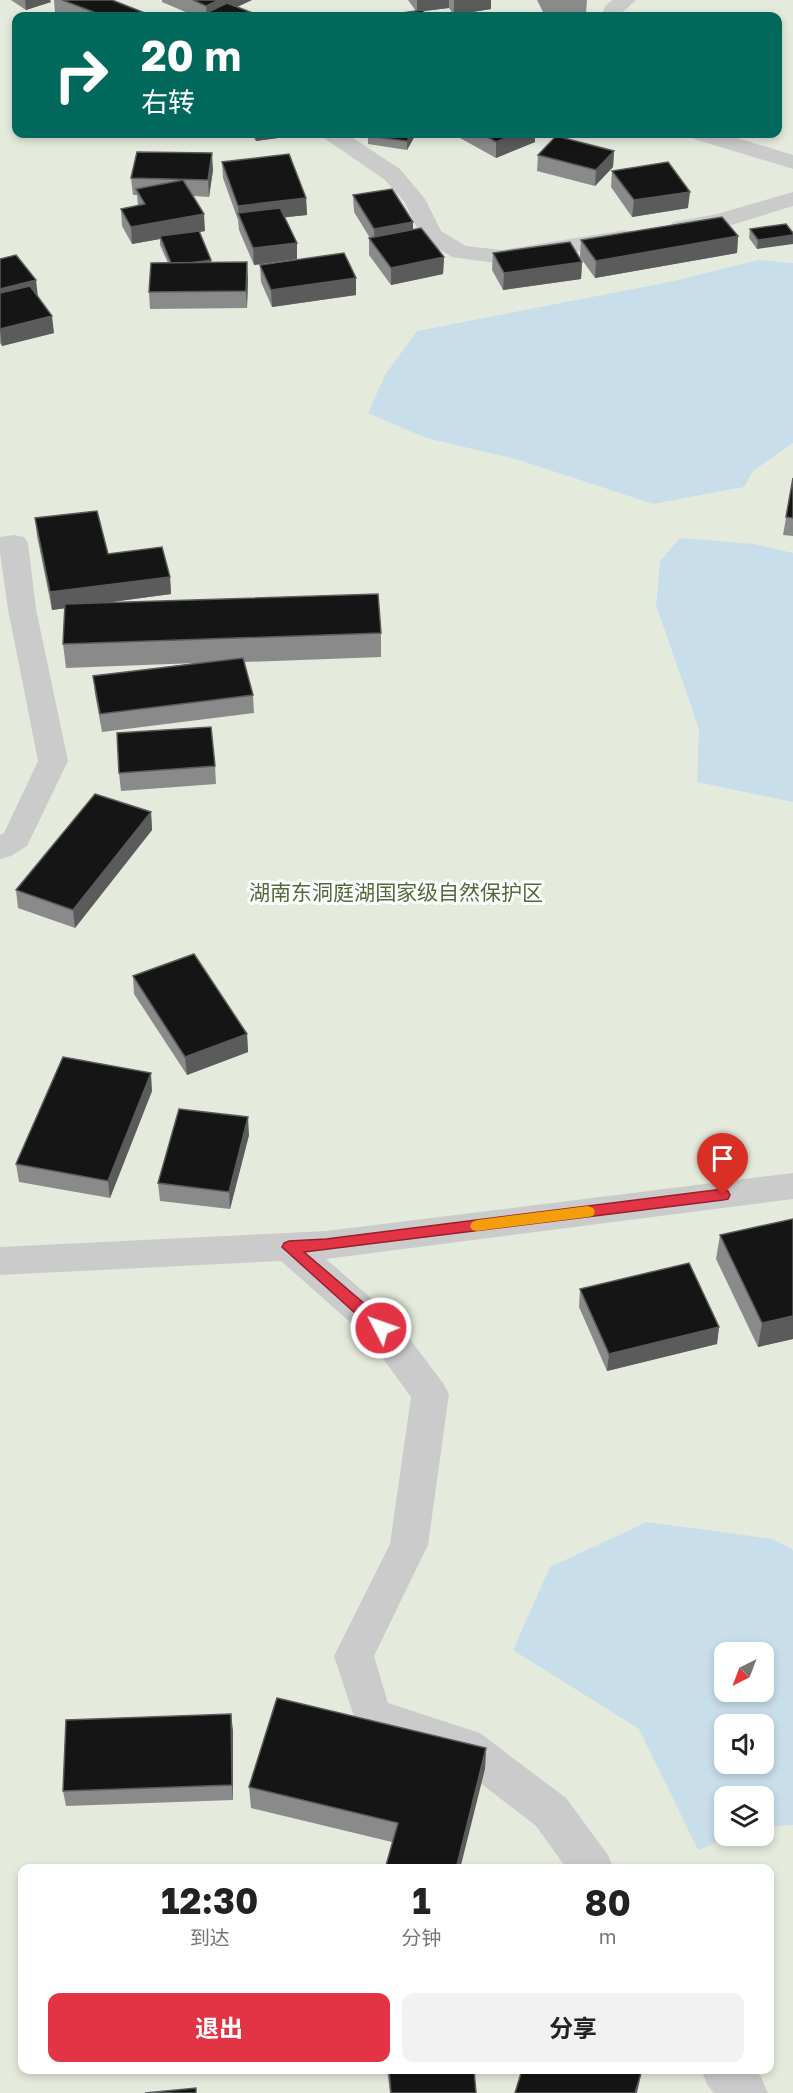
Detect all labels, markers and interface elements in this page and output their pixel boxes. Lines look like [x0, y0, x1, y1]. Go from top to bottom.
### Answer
text: 20 m [141, 30, 241, 80]
icon: right [42, 36, 120, 114]
text: 右转 [141, 86, 195, 118]
park label: 湖南东洞庭湖国家级自然保护区 [249, 879, 543, 905]
pin [697, 1133, 748, 1195]
icon: arrive [706, 1142, 739, 1175]
position arrow [349, 1296, 413, 1360]
north arrow [714, 1642, 774, 1702]
map controls [714, 1642, 774, 1846]
button: sound [714, 1714, 774, 1774]
button: layers [714, 1786, 774, 1846]
text: 12:30 [161, 1879, 258, 1922]
text: 1 [412, 1879, 431, 1922]
text: 80 [584, 1881, 631, 1924]
text: m [599, 1924, 617, 1948]
text: 到达 [190, 1925, 230, 1949]
text: 分钟 [401, 1925, 441, 1949]
button: 退出 [48, 1993, 390, 2062]
button: 分享 [402, 1993, 744, 2062]

